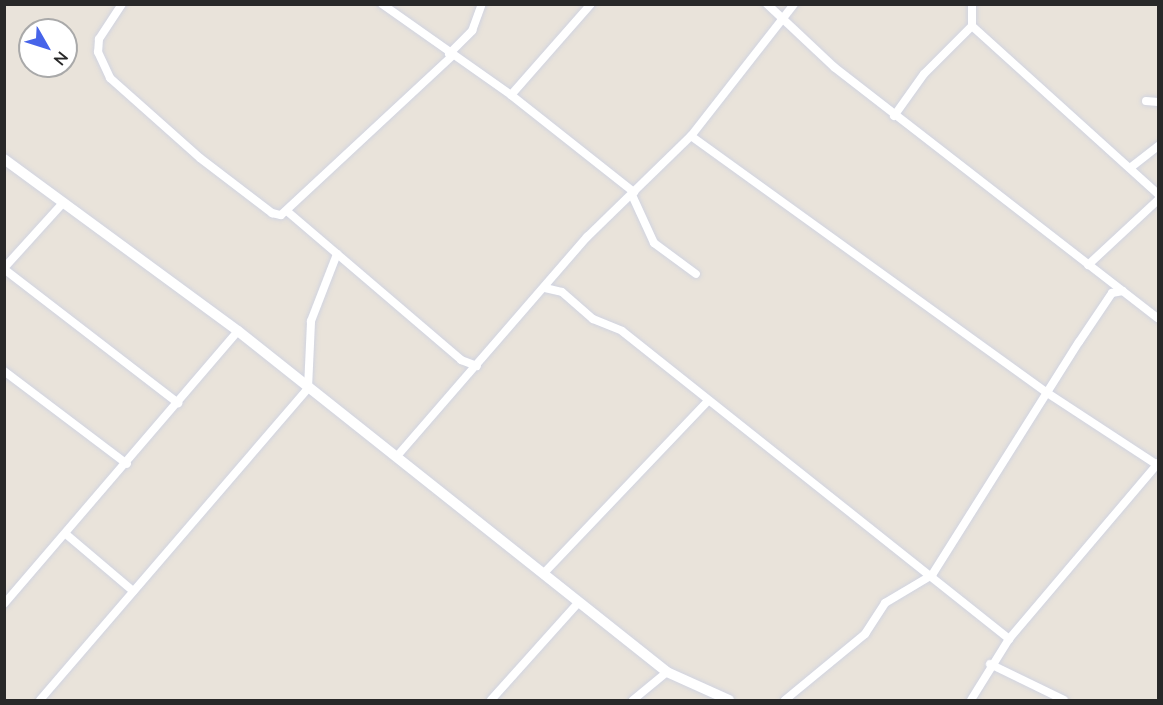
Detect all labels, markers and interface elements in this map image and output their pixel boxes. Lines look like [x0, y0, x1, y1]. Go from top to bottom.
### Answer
north arrow [18, 18, 78, 78]
text: N [48, 46, 73, 70]

